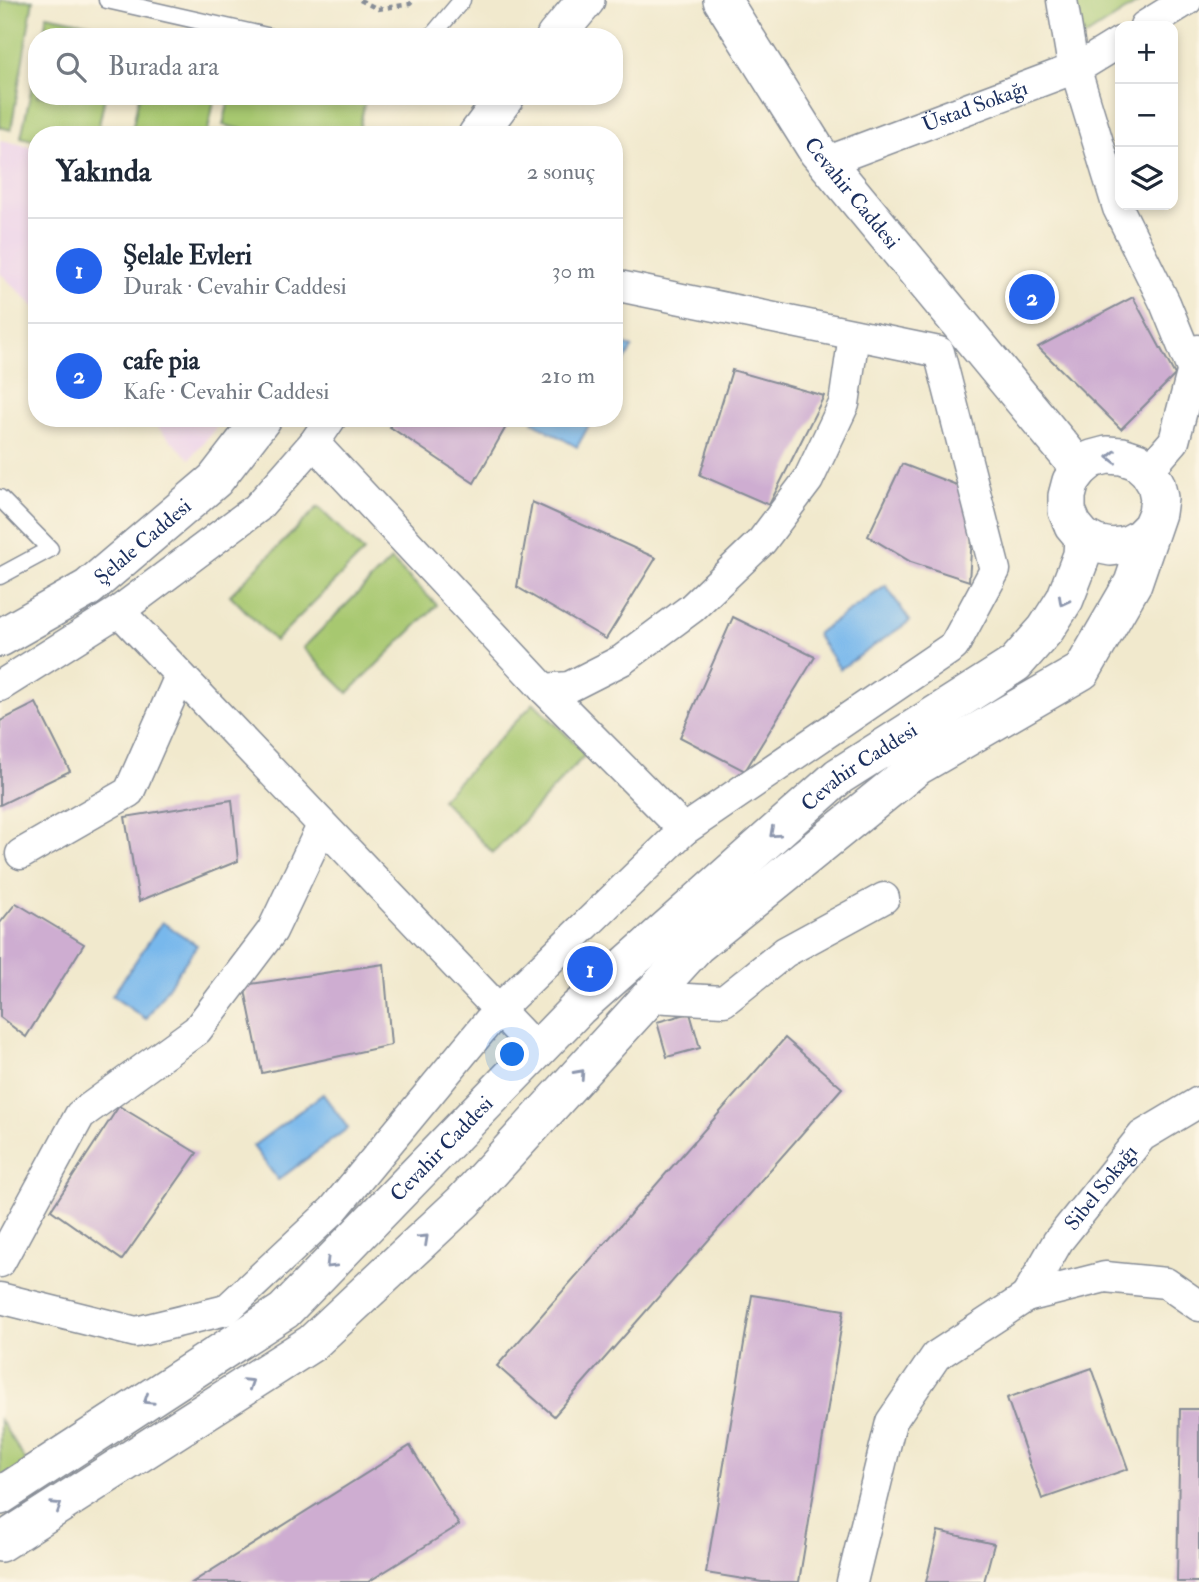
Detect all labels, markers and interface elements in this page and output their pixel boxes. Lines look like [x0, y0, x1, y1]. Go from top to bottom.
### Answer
map controls [1115, 21, 1178, 210]
button: + [1115, 21, 1178, 84]
search box [28, 28, 623, 105]
icon: search [52, 48, 90, 86]
text: Burada ara [108, 51, 219, 83]
street label: Üstad Sokağı [918, 74, 1032, 138]
button: − [1115, 84, 1178, 147]
street label: Cevahir Caddesi [798, 132, 906, 255]
button: layers [1115, 147, 1178, 210]
text: Yakında [56, 153, 151, 190]
text: 2 sonuç [527, 157, 595, 186]
text: Şelale Evleri [123, 240, 252, 272]
text: 1 [75, 256, 83, 285]
text: 30 m [552, 256, 595, 285]
pin: 2 [1009, 271, 1055, 323]
text: Durak · Cevahir Caddesi [123, 272, 347, 301]
text: cafe pia [123, 345, 200, 377]
text: 2 [73, 361, 85, 390]
text: 210 m [541, 361, 595, 390]
text: Kafe · Cevahir Caddesi [123, 377, 329, 406]
one-way arrow [1106, 449, 1117, 464]
street label: Şelale Caddesi [89, 492, 197, 590]
one-way arrow [1058, 594, 1071, 606]
street label: Cevahir Caddesi [795, 716, 923, 817]
one-way arrow [769, 825, 782, 837]
pin: 1 [567, 943, 613, 995]
your location [495, 1037, 529, 1071]
one-way arrow [572, 1069, 584, 1082]
street label: Cevahir Caddesi [384, 1090, 499, 1207]
street label: Sibel Sokağı [1058, 1139, 1144, 1236]
one-way arrow [416, 1234, 429, 1247]
one-way arrow [325, 1256, 338, 1269]
one-way arrow [241, 1379, 254, 1392]
one-way arrow [143, 1391, 156, 1404]
one-way arrow [50, 1501, 63, 1514]

